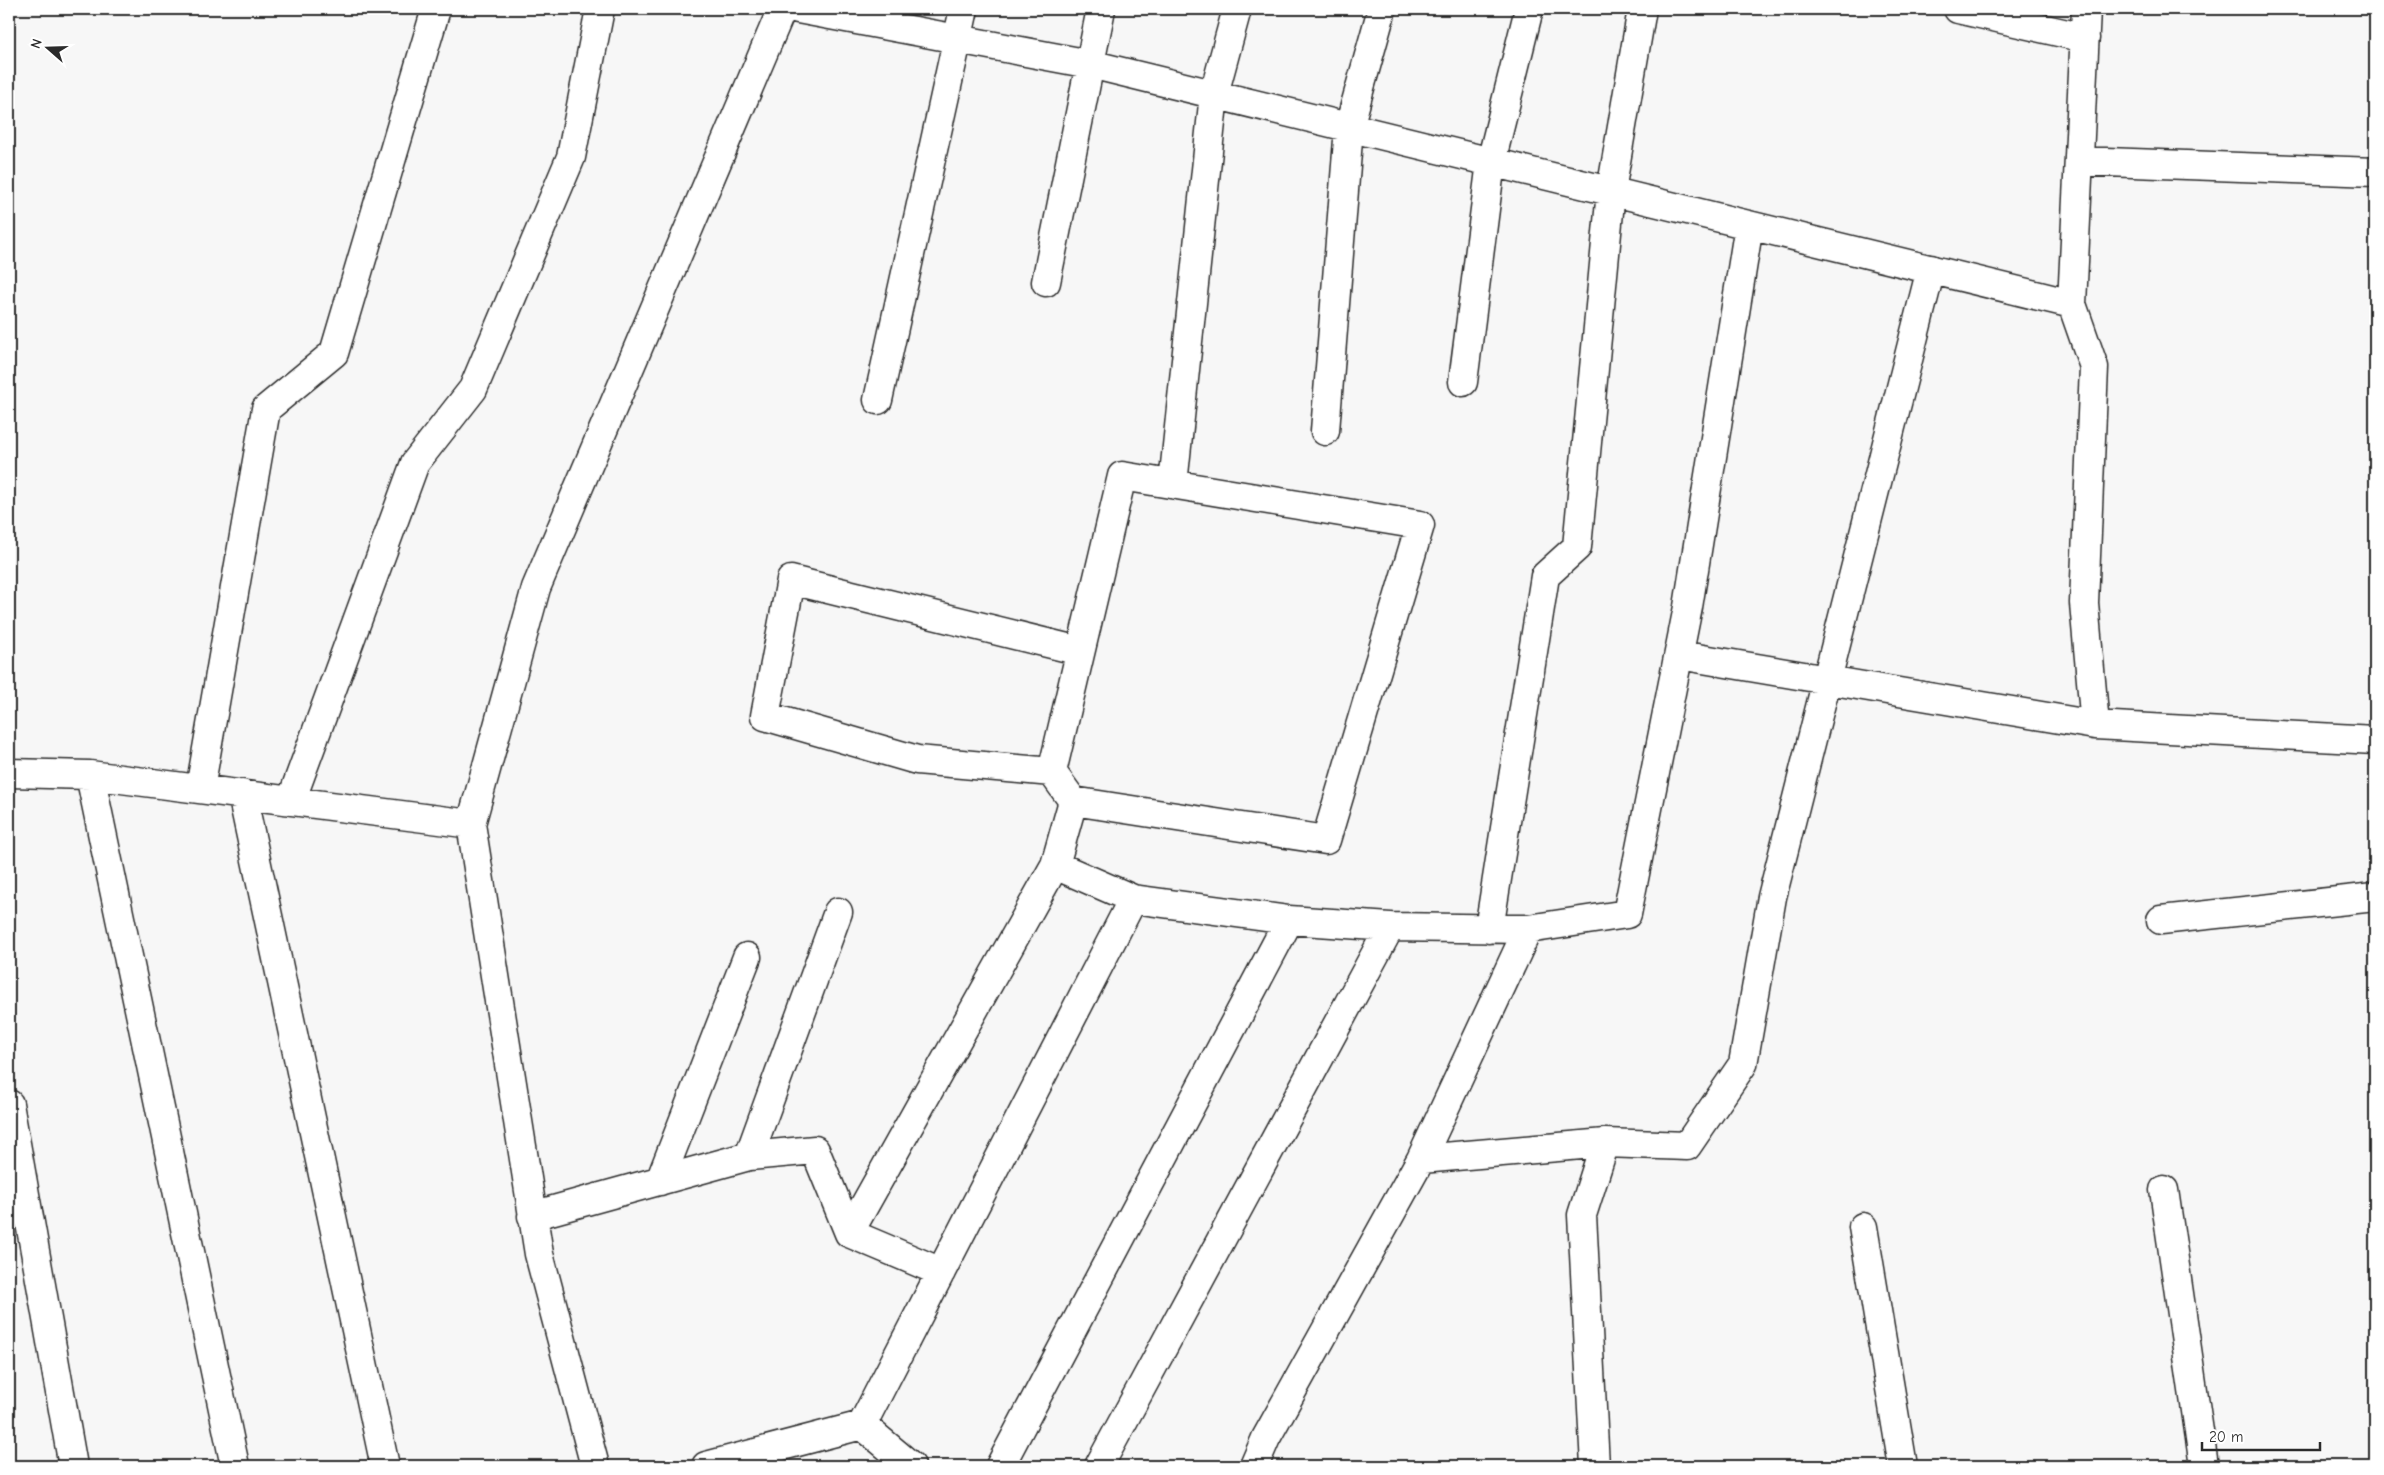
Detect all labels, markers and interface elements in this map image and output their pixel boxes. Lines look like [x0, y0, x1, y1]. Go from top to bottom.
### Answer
north arrow [22, 22, 72, 72]
text: N [27, 37, 46, 51]
scale bar [2202, 1420, 2319, 1452]
text: 20 m [2209, 1428, 2243, 1446]

